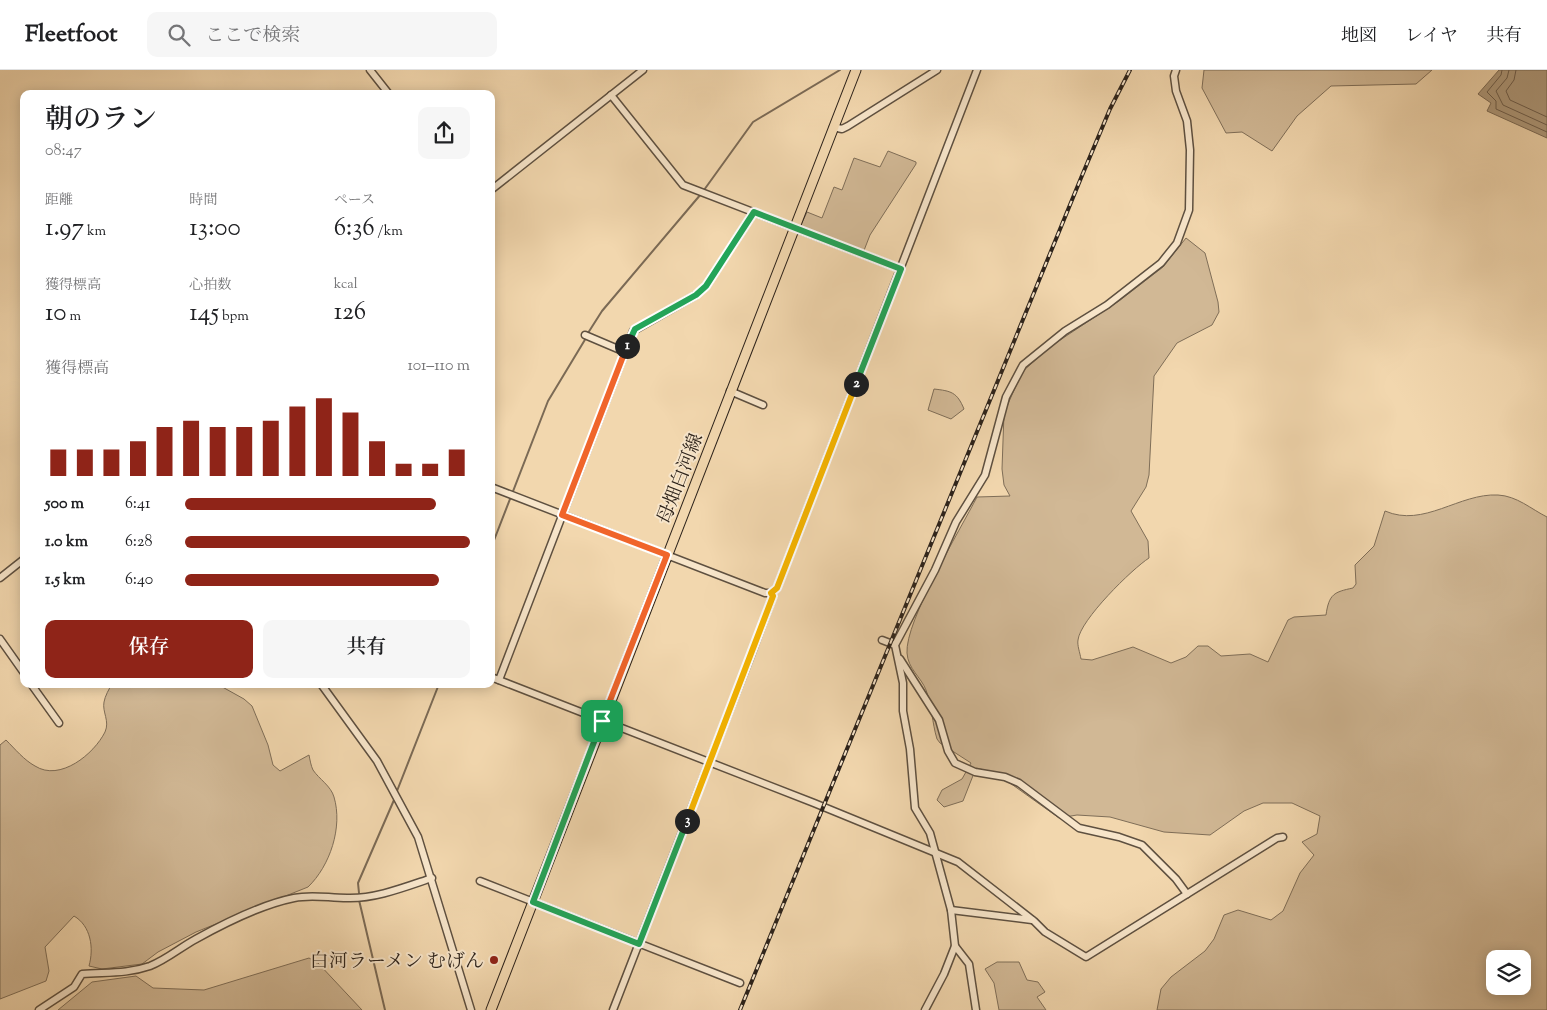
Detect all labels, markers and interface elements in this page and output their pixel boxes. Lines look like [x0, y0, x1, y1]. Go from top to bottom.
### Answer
search box [147, 12, 497, 57]
text: Fleetfoot [25, 18, 117, 52]
icon: search [165, 21, 193, 49]
text: ここで検索 [205, 23, 300, 50]
text: 地図 [1341, 24, 1377, 50]
text: レイヤ [1405, 24, 1458, 50]
text: 共有 [1486, 24, 1522, 50]
text: 朝のラン [45, 101, 157, 141]
button: share [418, 107, 470, 159]
text: 08:47 [45, 140, 82, 163]
text: 距離 [45, 191, 73, 211]
text: 時間 [189, 191, 217, 211]
text: ペース [334, 191, 375, 211]
text: 1.97 [45, 211, 84, 247]
text: 13:00 [189, 211, 241, 247]
text: 6:36 [334, 211, 375, 247]
text: km [84, 222, 106, 242]
text: /km [375, 222, 403, 242]
text: kcal [334, 275, 358, 295]
text: 獲得標高 [45, 276, 101, 296]
text: 心拍数 [189, 276, 231, 296]
text: 126 [334, 295, 366, 331]
text: 10 [45, 296, 66, 332]
text: 145 [189, 296, 219, 332]
text: m [66, 307, 81, 327]
text: bpm [219, 307, 249, 327]
pin: 1 [614, 334, 640, 358]
text: 1 [625, 336, 630, 356]
text: 101–110 m [407, 355, 470, 378]
text: 獲得標高 [45, 358, 109, 381]
pin: 2 [844, 372, 868, 396]
text: 2 [853, 374, 860, 394]
street label: 母畑白河線 [652, 430, 711, 528]
text: 500 m [45, 493, 84, 516]
text: 6:41 [125, 493, 150, 516]
text: 1.0 km [45, 531, 88, 554]
text: 6:28 [125, 531, 152, 554]
text: 1.5 km [45, 569, 85, 592]
text: 6:40 [125, 569, 153, 592]
button: 保存 [45, 620, 253, 678]
button: 共有 [263, 620, 470, 678]
pin [581, 700, 623, 742]
icon: arrive [588, 707, 616, 735]
pin: 3 [674, 808, 700, 834]
text: 3 [685, 811, 690, 831]
place label: 白河ラーメン むげん [310, 949, 484, 976]
map controls [1486, 950, 1531, 995]
button: layers [1486, 950, 1531, 995]
marker: 白河ラーメン むげん [488, 954, 500, 966]

